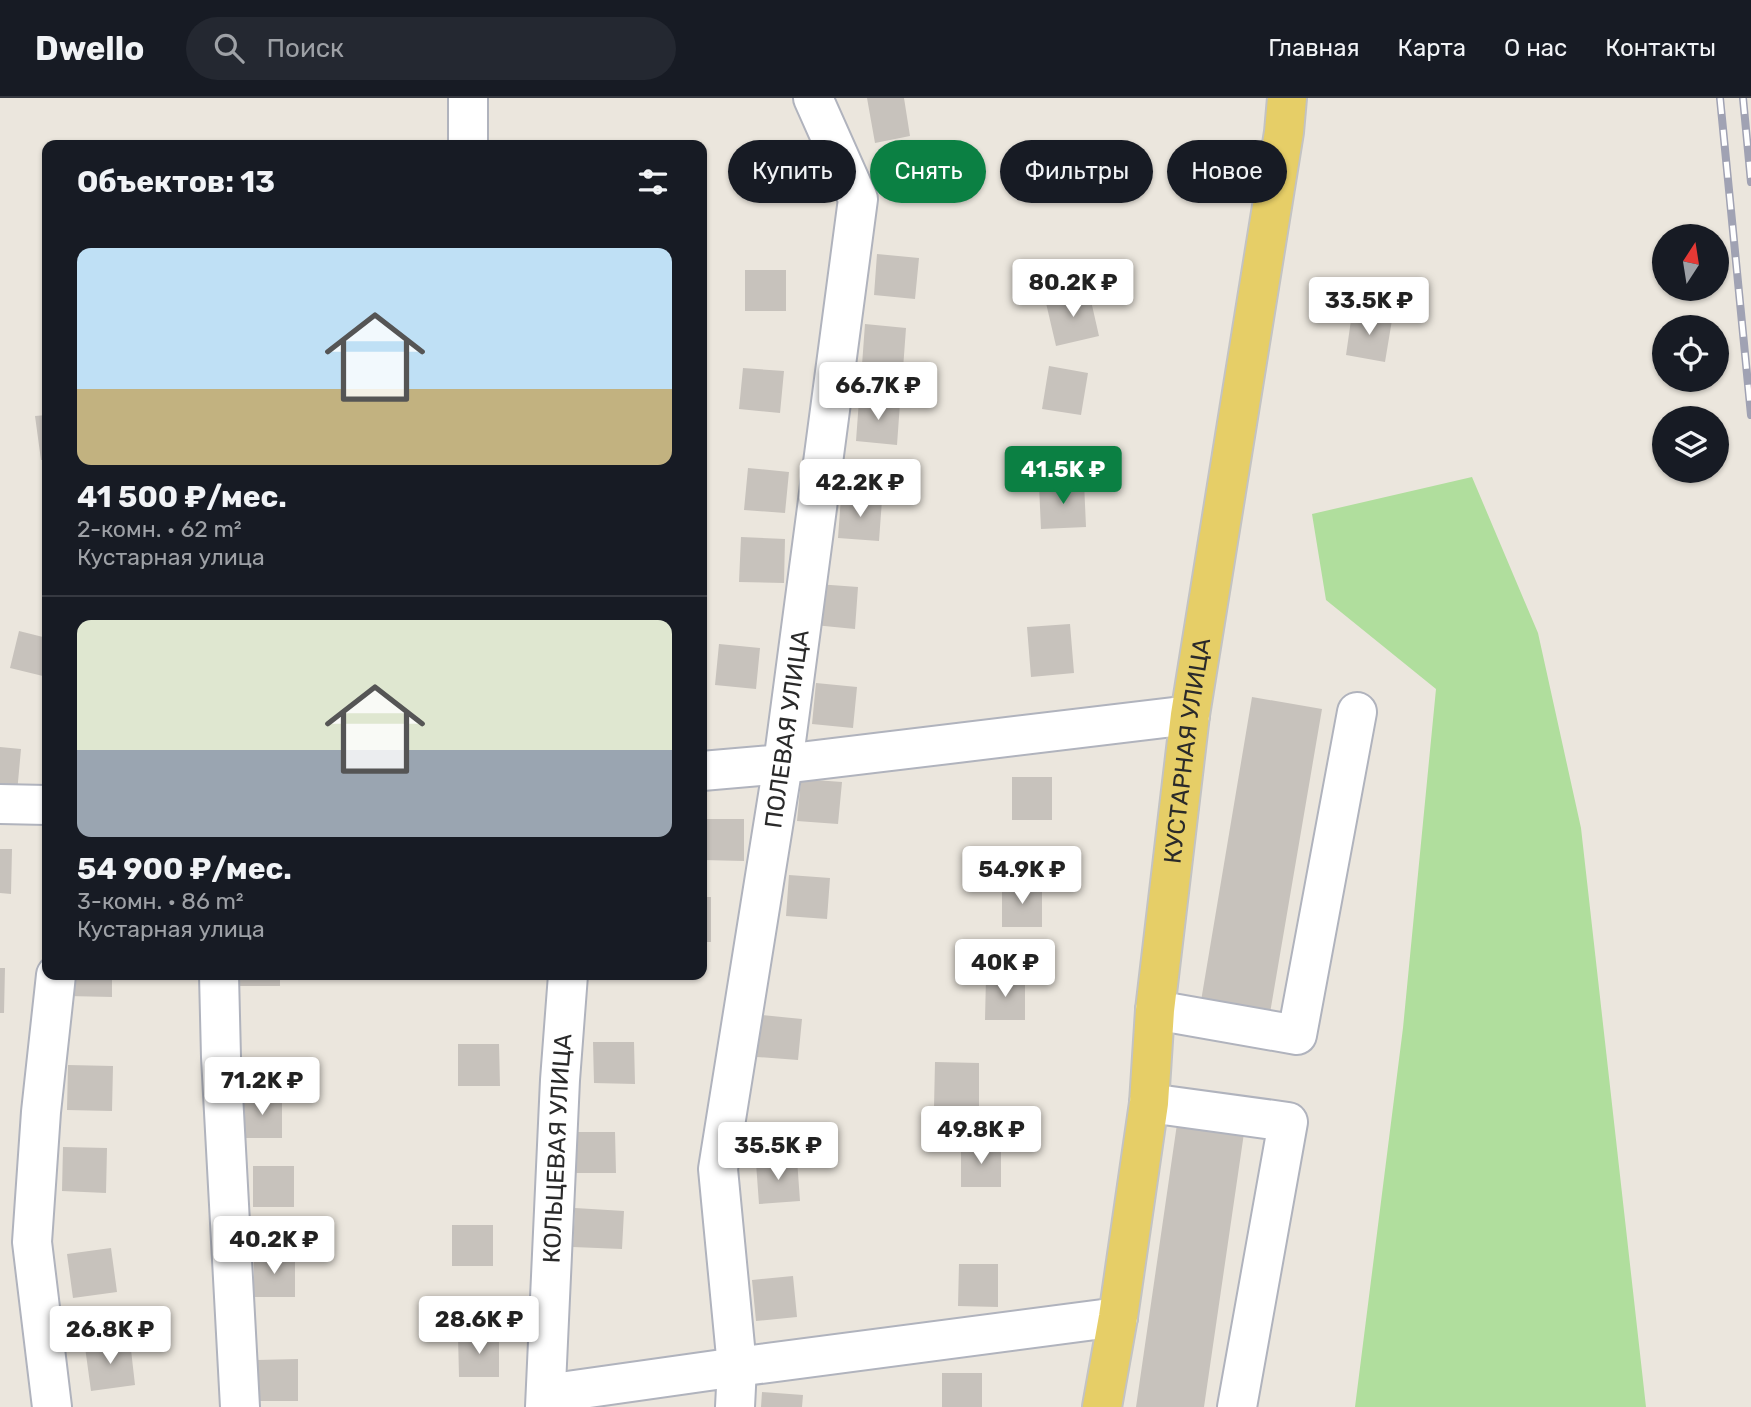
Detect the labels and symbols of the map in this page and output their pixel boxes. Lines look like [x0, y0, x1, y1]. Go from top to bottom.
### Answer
north arrow [1652, 224, 1729, 301]
pin: 80.2K ₽ [1008, 260, 1138, 319]
pin: 33.5K ₽ [1304, 278, 1434, 337]
pin: 66.7K ₽ [813, 362, 943, 422]
pin: 41.5K ₽ [998, 446, 1128, 506]
pin: 42.2K ₽ [795, 460, 925, 519]
street label: ПОЛЕВАЯ УЛИЦА [759, 628, 815, 830]
street label: КУСТАРНАЯ УЛИЦА [1158, 636, 1216, 865]
pin: 54.9K ₽ [957, 846, 1087, 906]
pin: 40K ₽ [956, 940, 1054, 999]
street label: КОЛЬЦЕВАЯ УЛИЦА [538, 1033, 577, 1264]
pin: 71.2K ₽ [197, 1058, 327, 1117]
pin: 49.8K ₽ [916, 1107, 1046, 1166]
pin: 35.5K ₽ [713, 1122, 843, 1182]
pin: 40.2K ₽ [209, 1216, 339, 1276]
pin: 28.6K ₽ [414, 1296, 544, 1356]
pin: 26.8K ₽ [45, 1306, 175, 1366]

